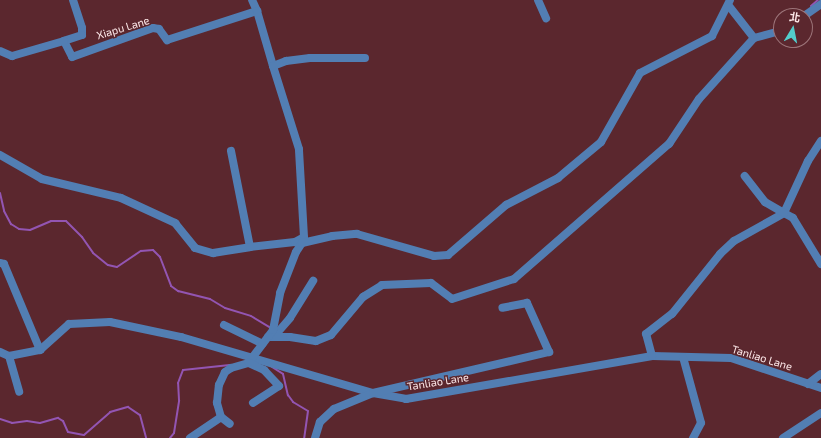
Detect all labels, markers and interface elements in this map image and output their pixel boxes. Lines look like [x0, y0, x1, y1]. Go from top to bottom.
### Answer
north arrow [773, 8, 813, 48]
text: 北 [788, 9, 802, 24]
street label: Xiapu Lane [95, 14, 151, 42]
street label: Tanliao Lane [730, 343, 794, 373]
street label: Tanliao Lane [406, 371, 470, 393]

